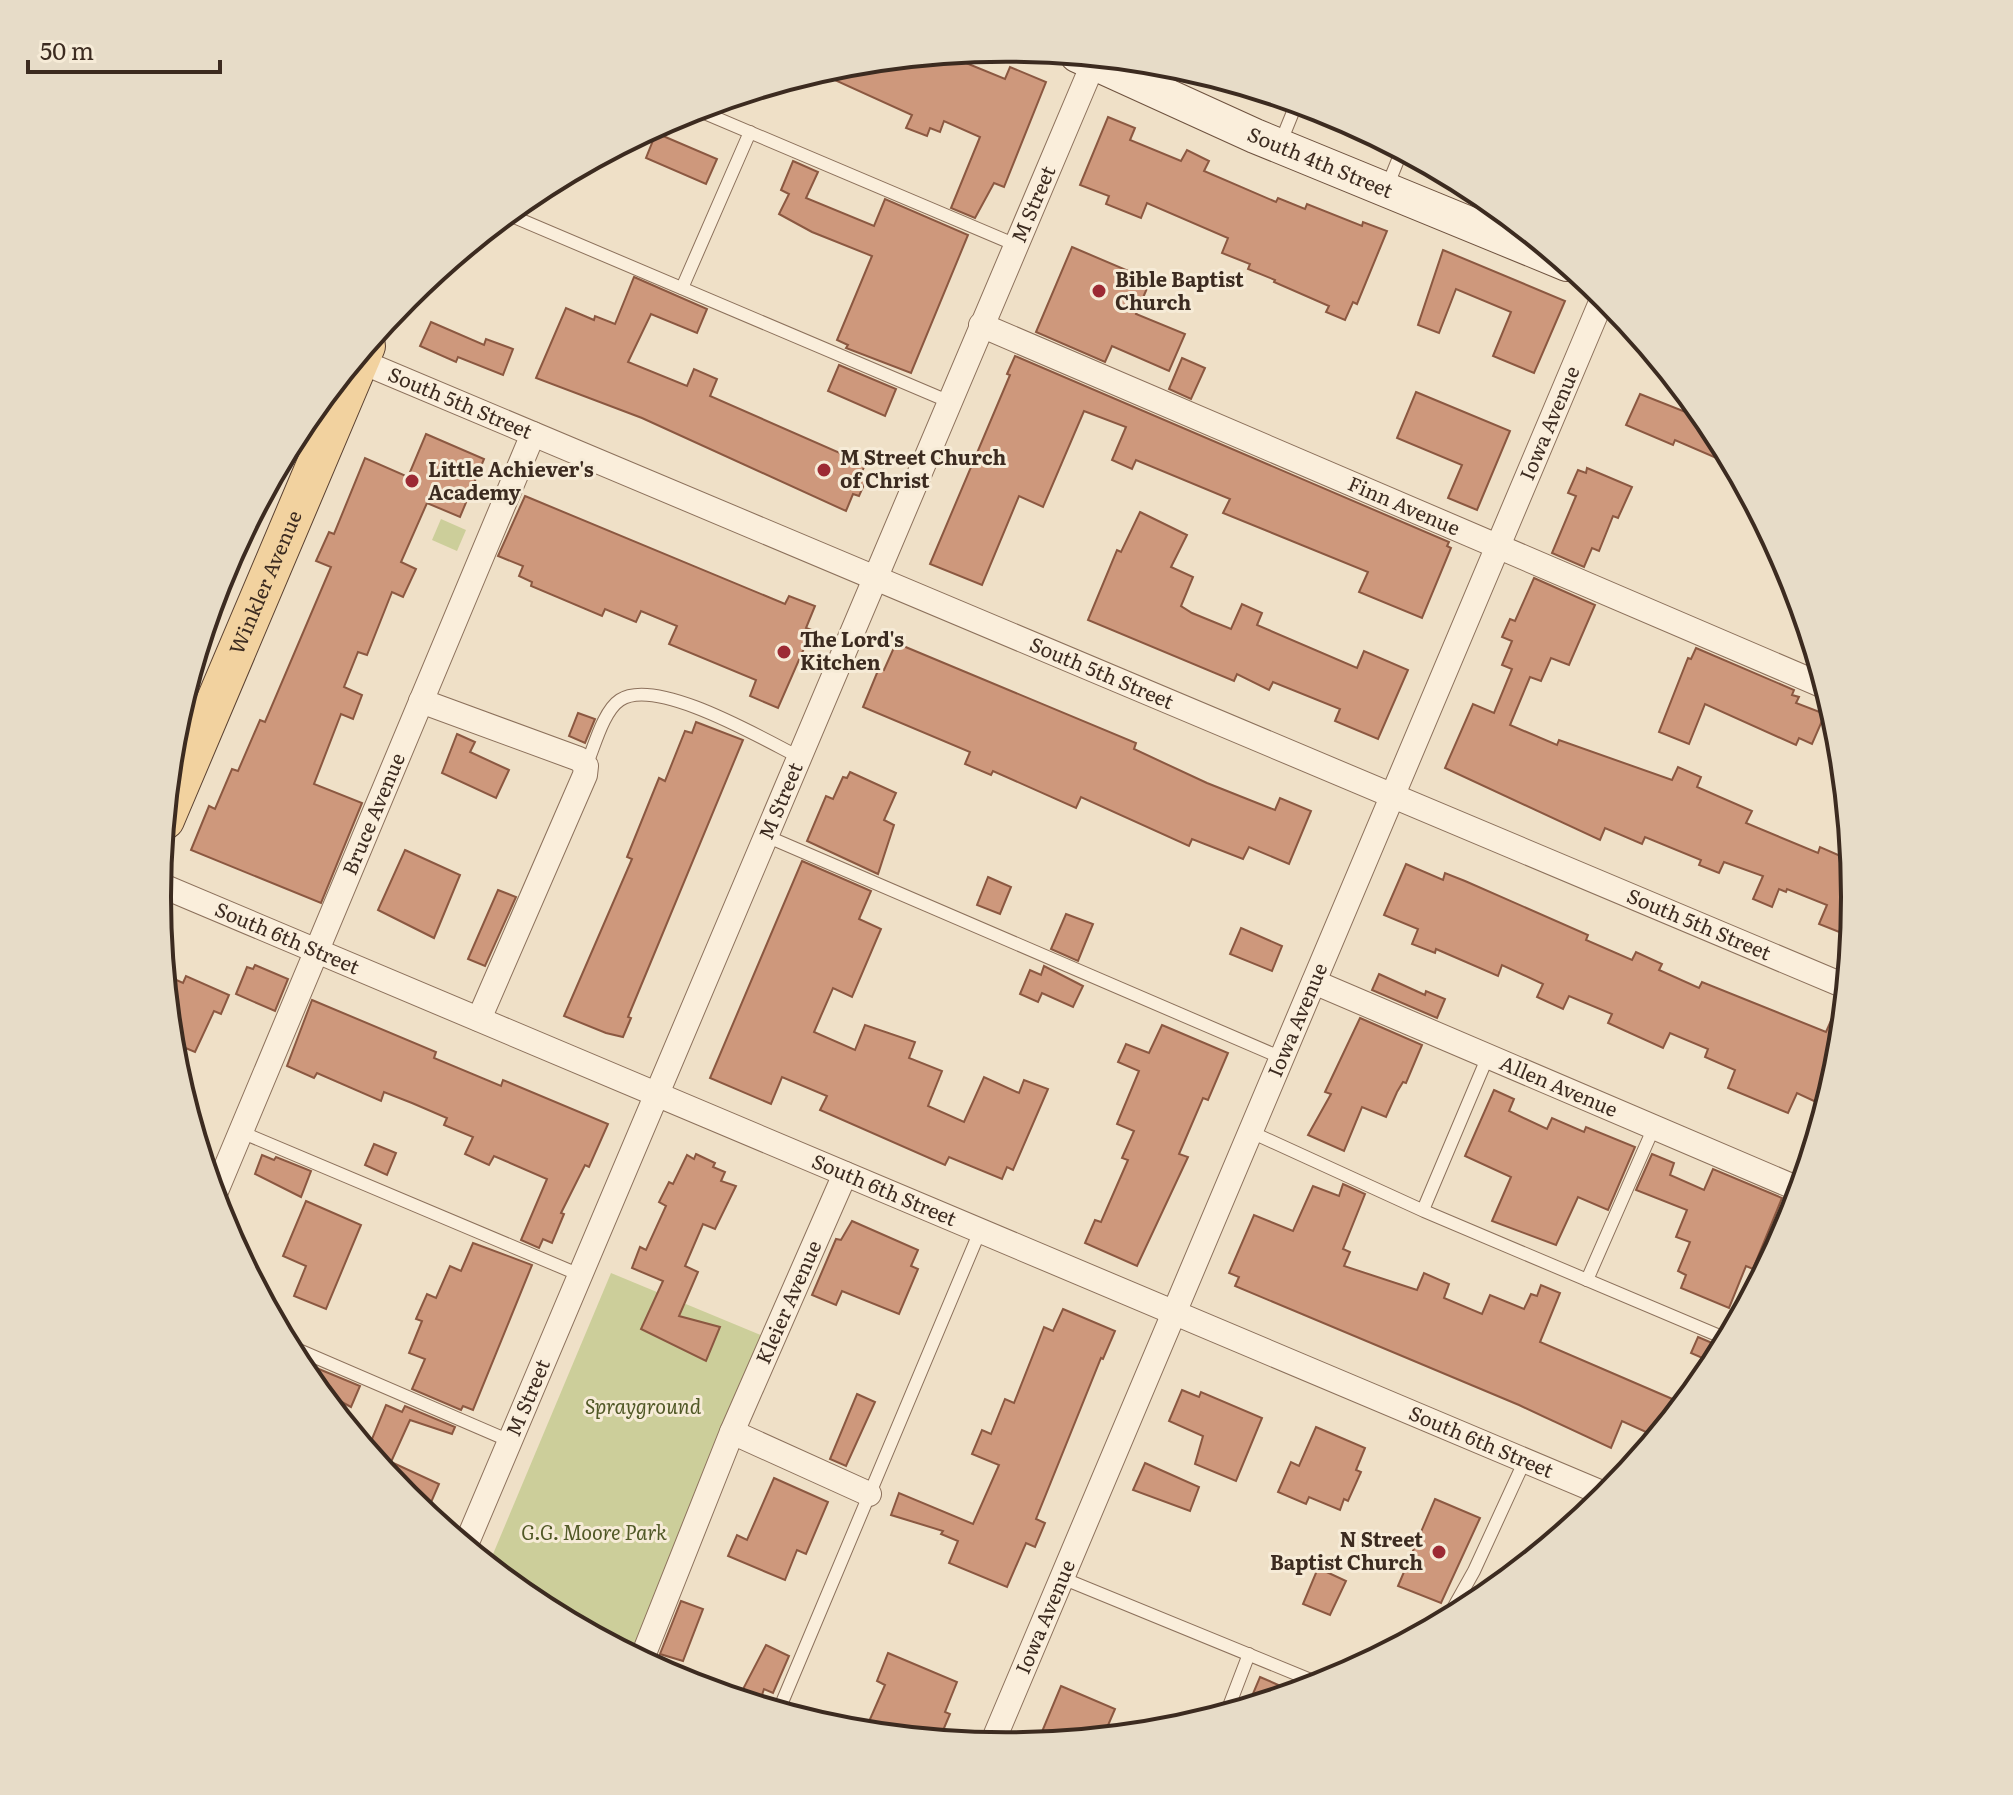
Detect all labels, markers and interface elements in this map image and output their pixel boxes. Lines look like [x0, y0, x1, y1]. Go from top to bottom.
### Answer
scale bar [28, 24, 220, 74]
text: 50 m [40, 32, 94, 67]
street label: South 4th Street [1243, 118, 1398, 204]
street label: M Street [1002, 160, 1061, 247]
place label: Bible Baptist Church [1115, 263, 1244, 316]
marker: Bible Baptist Church [1090, 282, 1108, 300]
street label: South 5th Street [384, 358, 538, 445]
street label: Iowa Avenue [1511, 361, 1585, 484]
place label: M Street Church of Christ [840, 441, 1006, 494]
place label: Little Achiever's Academy [428, 453, 594, 506]
marker: M Street Church of Christ [815, 461, 833, 479]
street label: Finn Avenue [1344, 467, 1465, 542]
marker: Little Achiever's Academy [403, 472, 421, 490]
street label: Winkler Avenue [220, 505, 308, 658]
place label: The Lord's Kitchen [800, 623, 904, 676]
street label: South 5th Street [1026, 628, 1179, 715]
marker: The Lord's Kitchen [775, 643, 793, 661]
street label: Bruce Avenue [333, 748, 411, 879]
street label: M Street [749, 757, 809, 844]
street label: South 5th Street [1623, 879, 1776, 966]
street label: South 6th Street [211, 893, 365, 980]
street label: Iowa Avenue [1258, 958, 1333, 1081]
street label: Allen Avenue [1496, 1046, 1623, 1123]
street label: South 6th Street [808, 1145, 962, 1232]
street label: Kleier Avenue [747, 1235, 827, 1368]
street label: M Street [497, 1354, 556, 1440]
park label: Sprayground [585, 1390, 702, 1420]
street label: South 6th Street [1405, 1396, 1559, 1484]
park label: G.G. Moore Park [521, 1516, 667, 1546]
place label: N Street Baptist Church [1270, 1523, 1423, 1576]
marker: N Street Baptist Church [1430, 1543, 1448, 1561]
street label: Iowa Avenue [1006, 1554, 1081, 1678]

